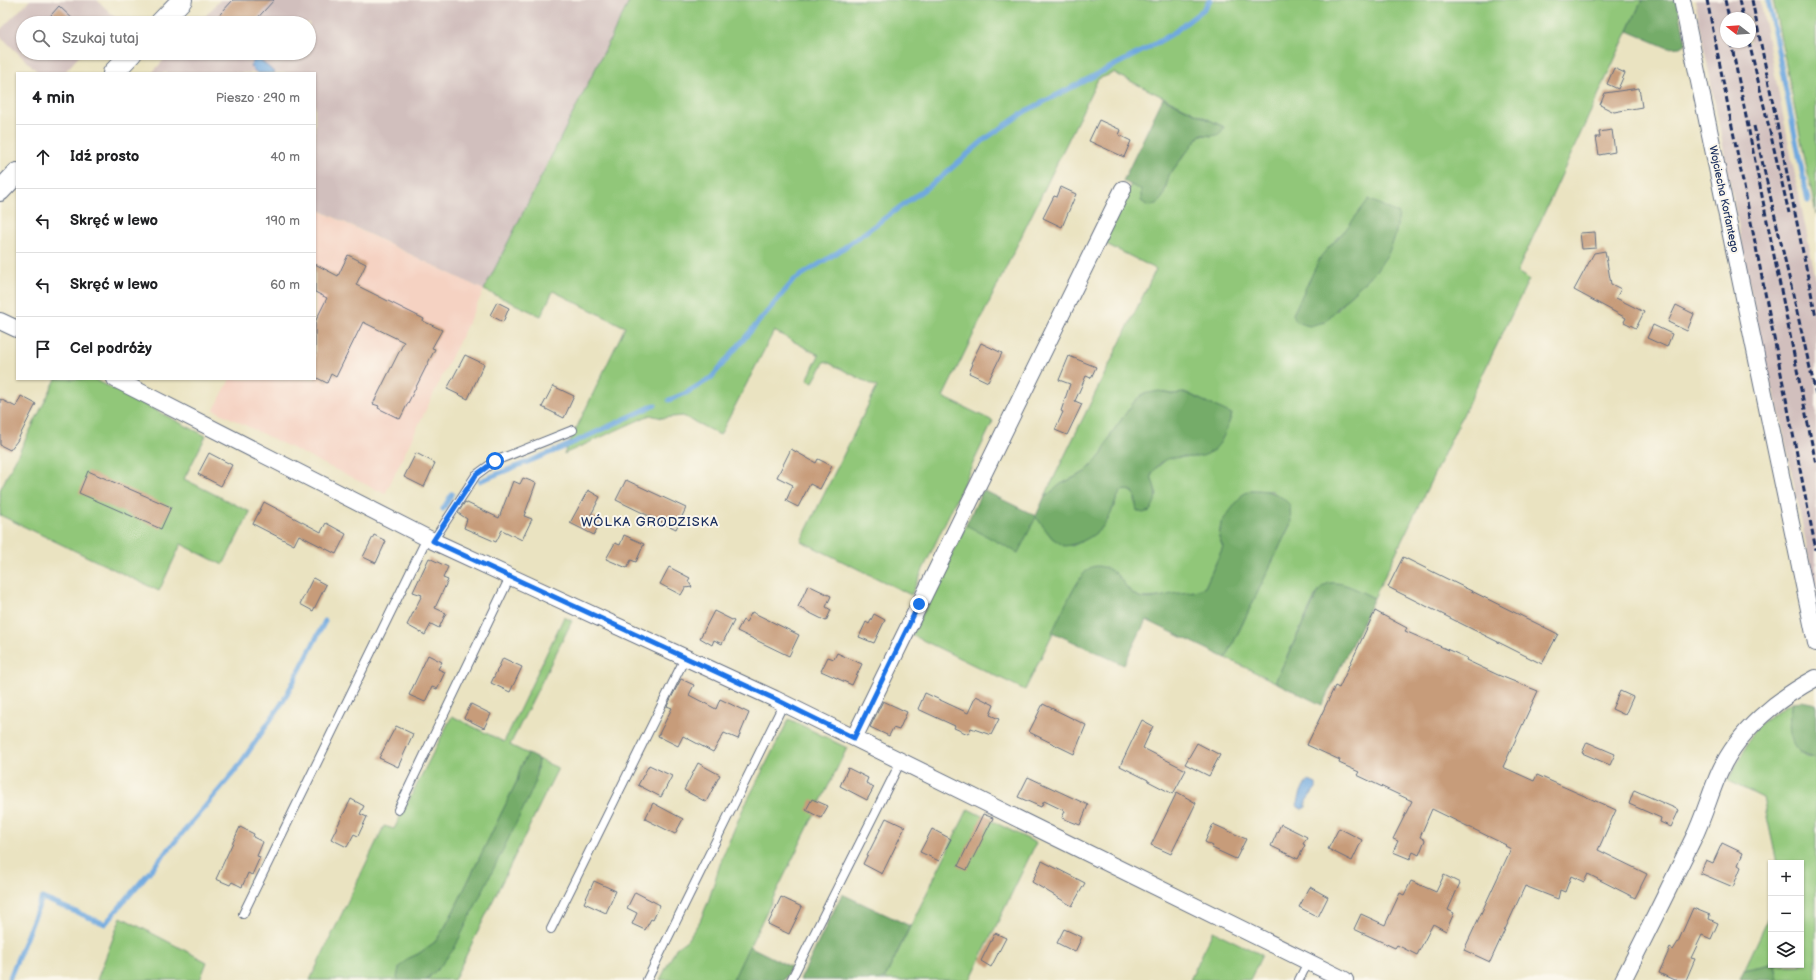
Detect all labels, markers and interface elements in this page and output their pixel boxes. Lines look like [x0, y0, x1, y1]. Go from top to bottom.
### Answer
north arrow [1720, 12, 1756, 48]
search box [16, 16, 316, 60]
icon: search [30, 27, 52, 49]
text: Szukaj tutaj [62, 29, 139, 48]
text: 4 min [32, 88, 75, 108]
text: Pieszo · 290 m [216, 90, 300, 106]
street label: Wojciecha Korfantego [1706, 144, 1742, 254]
icon: ahead [32, 146, 54, 168]
text: Idź prosto [70, 147, 139, 166]
text: 40 m [270, 149, 300, 165]
icon: left [32, 210, 54, 232]
text: Skręć w lewo [70, 211, 158, 230]
text: 190 m [266, 213, 300, 229]
icon: left [32, 274, 54, 296]
text: Skręć w lewo [70, 275, 158, 294]
text: 60 m [270, 277, 300, 293]
icon: arrive [32, 338, 54, 360]
text: Cel podróży [70, 339, 152, 358]
route start [486, 452, 504, 470]
district label: WÓLKA GRODZISKA [581, 513, 719, 530]
route end [910, 595, 928, 613]
map controls [1768, 860, 1804, 968]
button: + [1768, 860, 1804, 896]
button: − [1768, 896, 1804, 932]
button: layers [1768, 932, 1804, 968]

